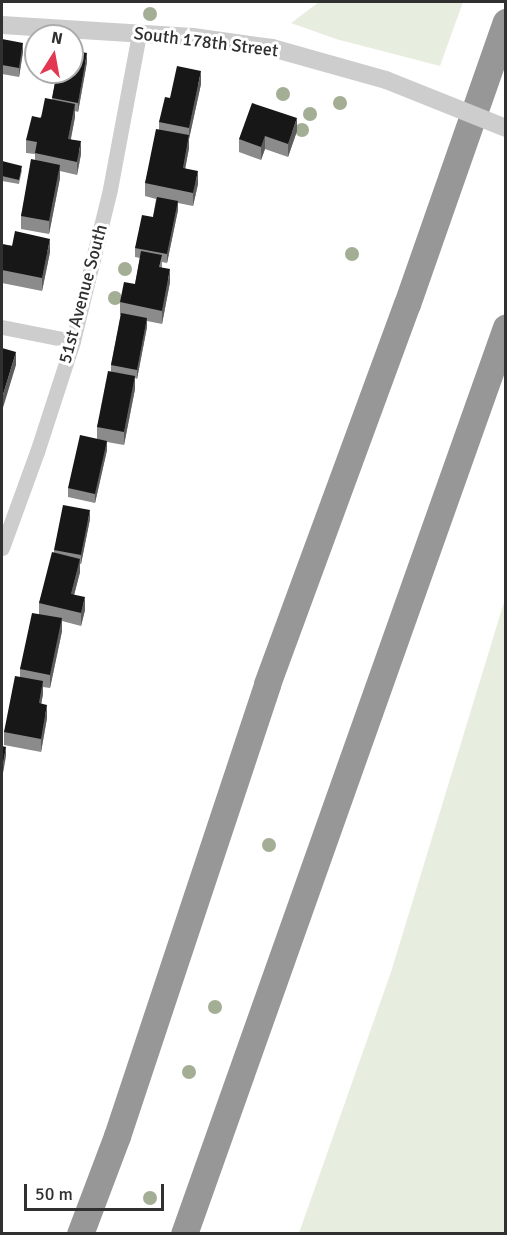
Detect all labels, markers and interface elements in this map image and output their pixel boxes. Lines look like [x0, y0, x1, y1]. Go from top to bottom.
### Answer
street label: South 178th Street [133, 22, 279, 62]
north arrow [24, 24, 84, 84]
text: N [50, 27, 64, 49]
street label: 51st Avenue South [54, 222, 112, 366]
scale bar [27, 1172, 166, 1210]
text: 50 m [35, 1183, 73, 1205]

